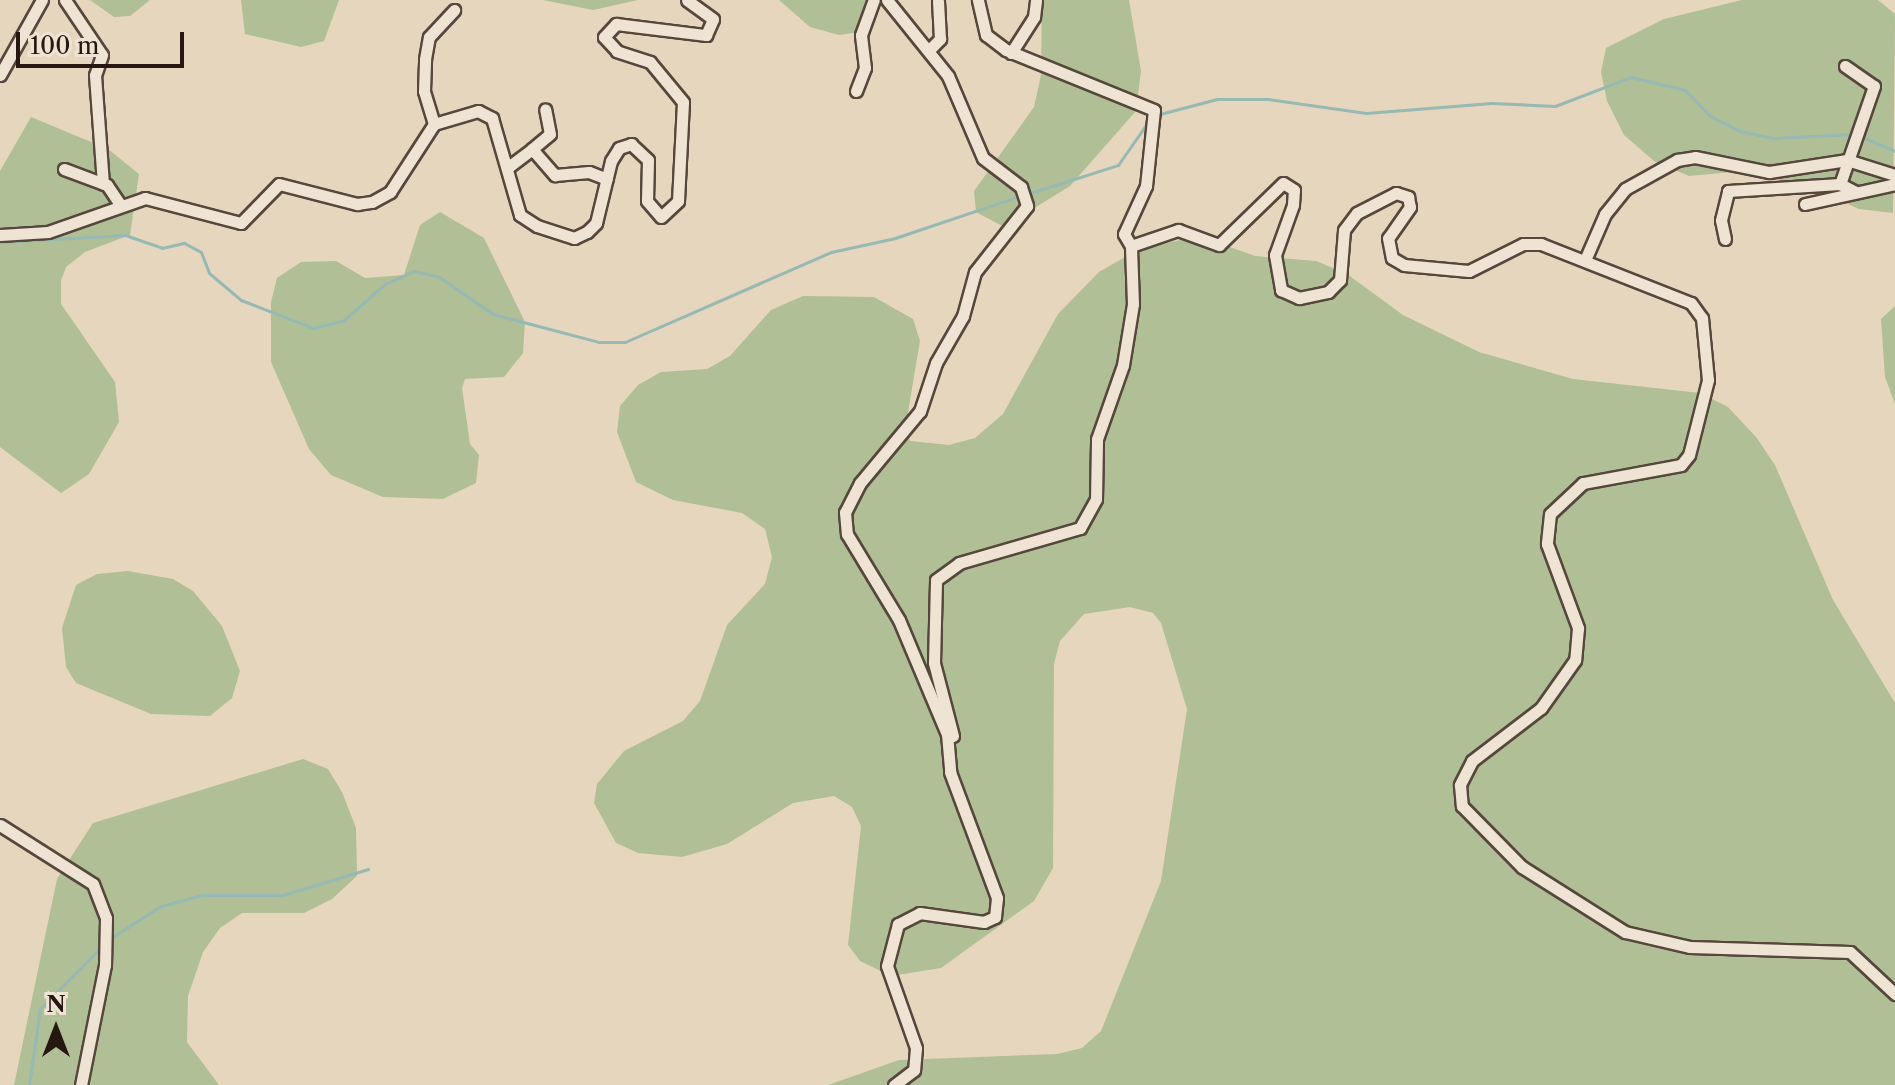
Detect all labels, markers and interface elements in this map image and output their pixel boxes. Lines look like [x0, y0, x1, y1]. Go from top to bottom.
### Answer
scale bar [20, 16, 188, 66]
text: 100 m [30, 31, 99, 60]
north arrow [16, 989, 96, 1069]
text: N [46, 991, 66, 1018]

